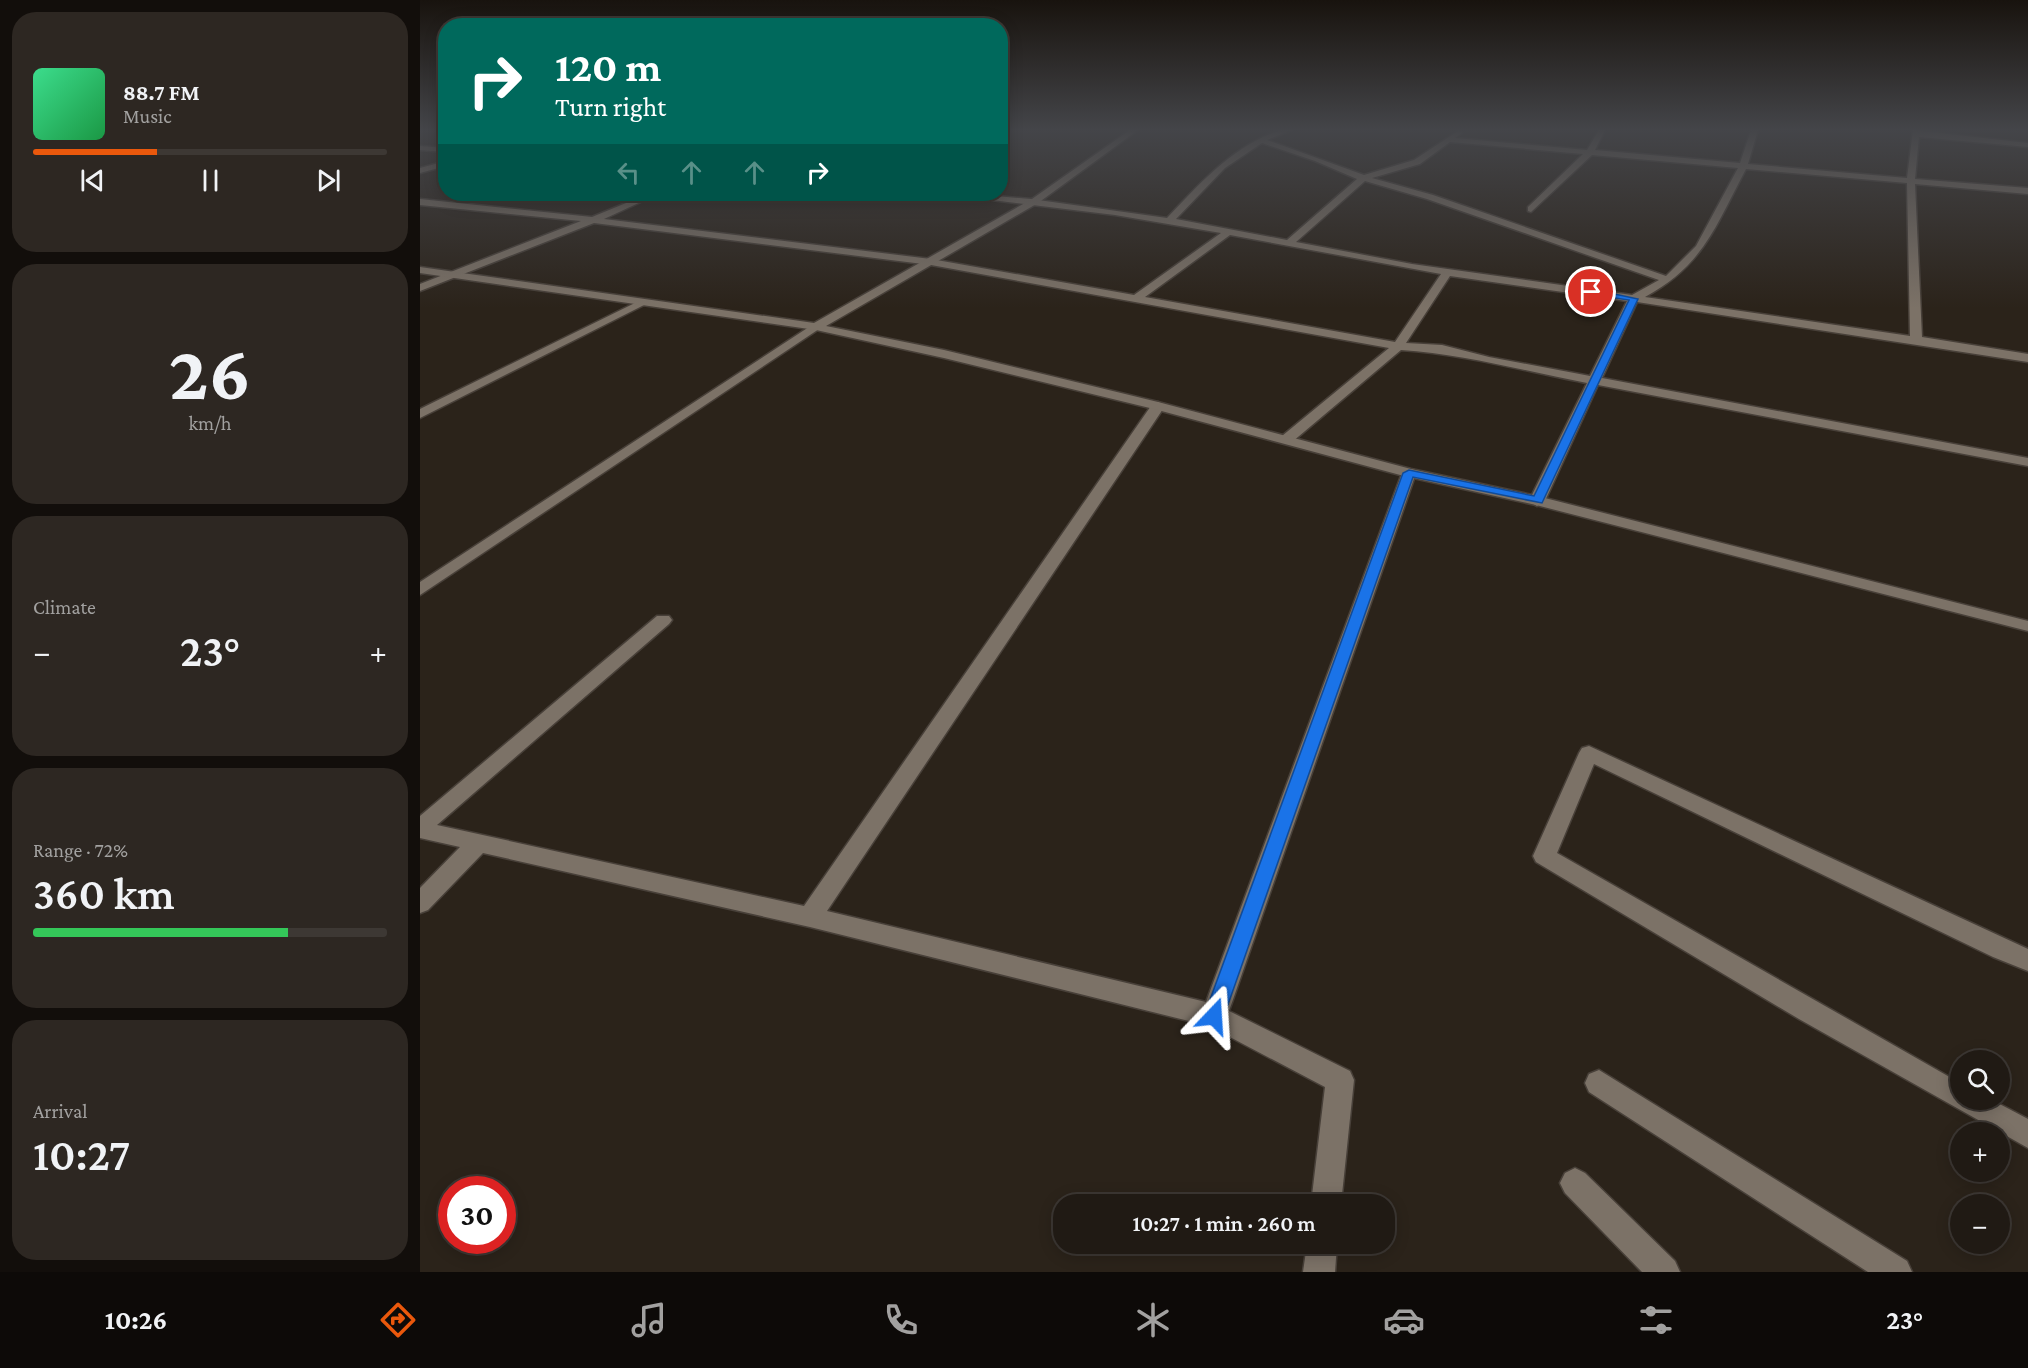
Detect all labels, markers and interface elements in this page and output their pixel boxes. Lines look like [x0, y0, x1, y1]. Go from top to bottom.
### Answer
icon: right [456, 42, 534, 120]
text: 120 m [555, 43, 661, 90]
text: 88.7 FM [123, 80, 200, 105]
text: Turn right [555, 92, 666, 122]
text: Music [123, 105, 172, 127]
icon: left [612, 156, 645, 189]
icon: ahead [675, 156, 708, 189]
icon: ahead [738, 156, 771, 189]
icon: right [801, 156, 834, 189]
icon: previous [76, 164, 109, 197]
icon: pause [194, 164, 227, 197]
icon: next [312, 164, 345, 197]
pin [1565, 266, 1616, 317]
icon: arrive [1574, 275, 1607, 308]
text: 26 [169, 329, 251, 416]
text: km/h [188, 412, 232, 434]
text: Climate [33, 596, 96, 618]
text: 23° [180, 626, 240, 676]
text: − [33, 633, 50, 670]
text: + [370, 633, 387, 670]
text: Range · 72% [33, 839, 128, 861]
text: 360 km [33, 869, 175, 919]
position arrow [1182, 984, 1246, 1048]
map controls [1950, 1050, 2010, 1254]
button: search [1950, 1050, 2010, 1110]
text: Arrival [33, 1100, 87, 1122]
button: + [1950, 1122, 2010, 1182]
text: 10:27 [33, 1130, 130, 1180]
speed limit sign: 30 [438, 1176, 516, 1254]
button: − [1950, 1194, 2010, 1254]
text: 10:27 · 1 min · 260 m [1132, 1211, 1316, 1236]
icon: directions [377, 1299, 419, 1341]
icon: music [628, 1299, 670, 1341]
icon: phone [880, 1299, 922, 1341]
icon: climate [1132, 1299, 1174, 1341]
icon: car [1383, 1299, 1425, 1341]
icon: filters [1635, 1299, 1677, 1341]
text: 10:26 [105, 1305, 167, 1335]
text: 23° [1886, 1305, 1923, 1335]

